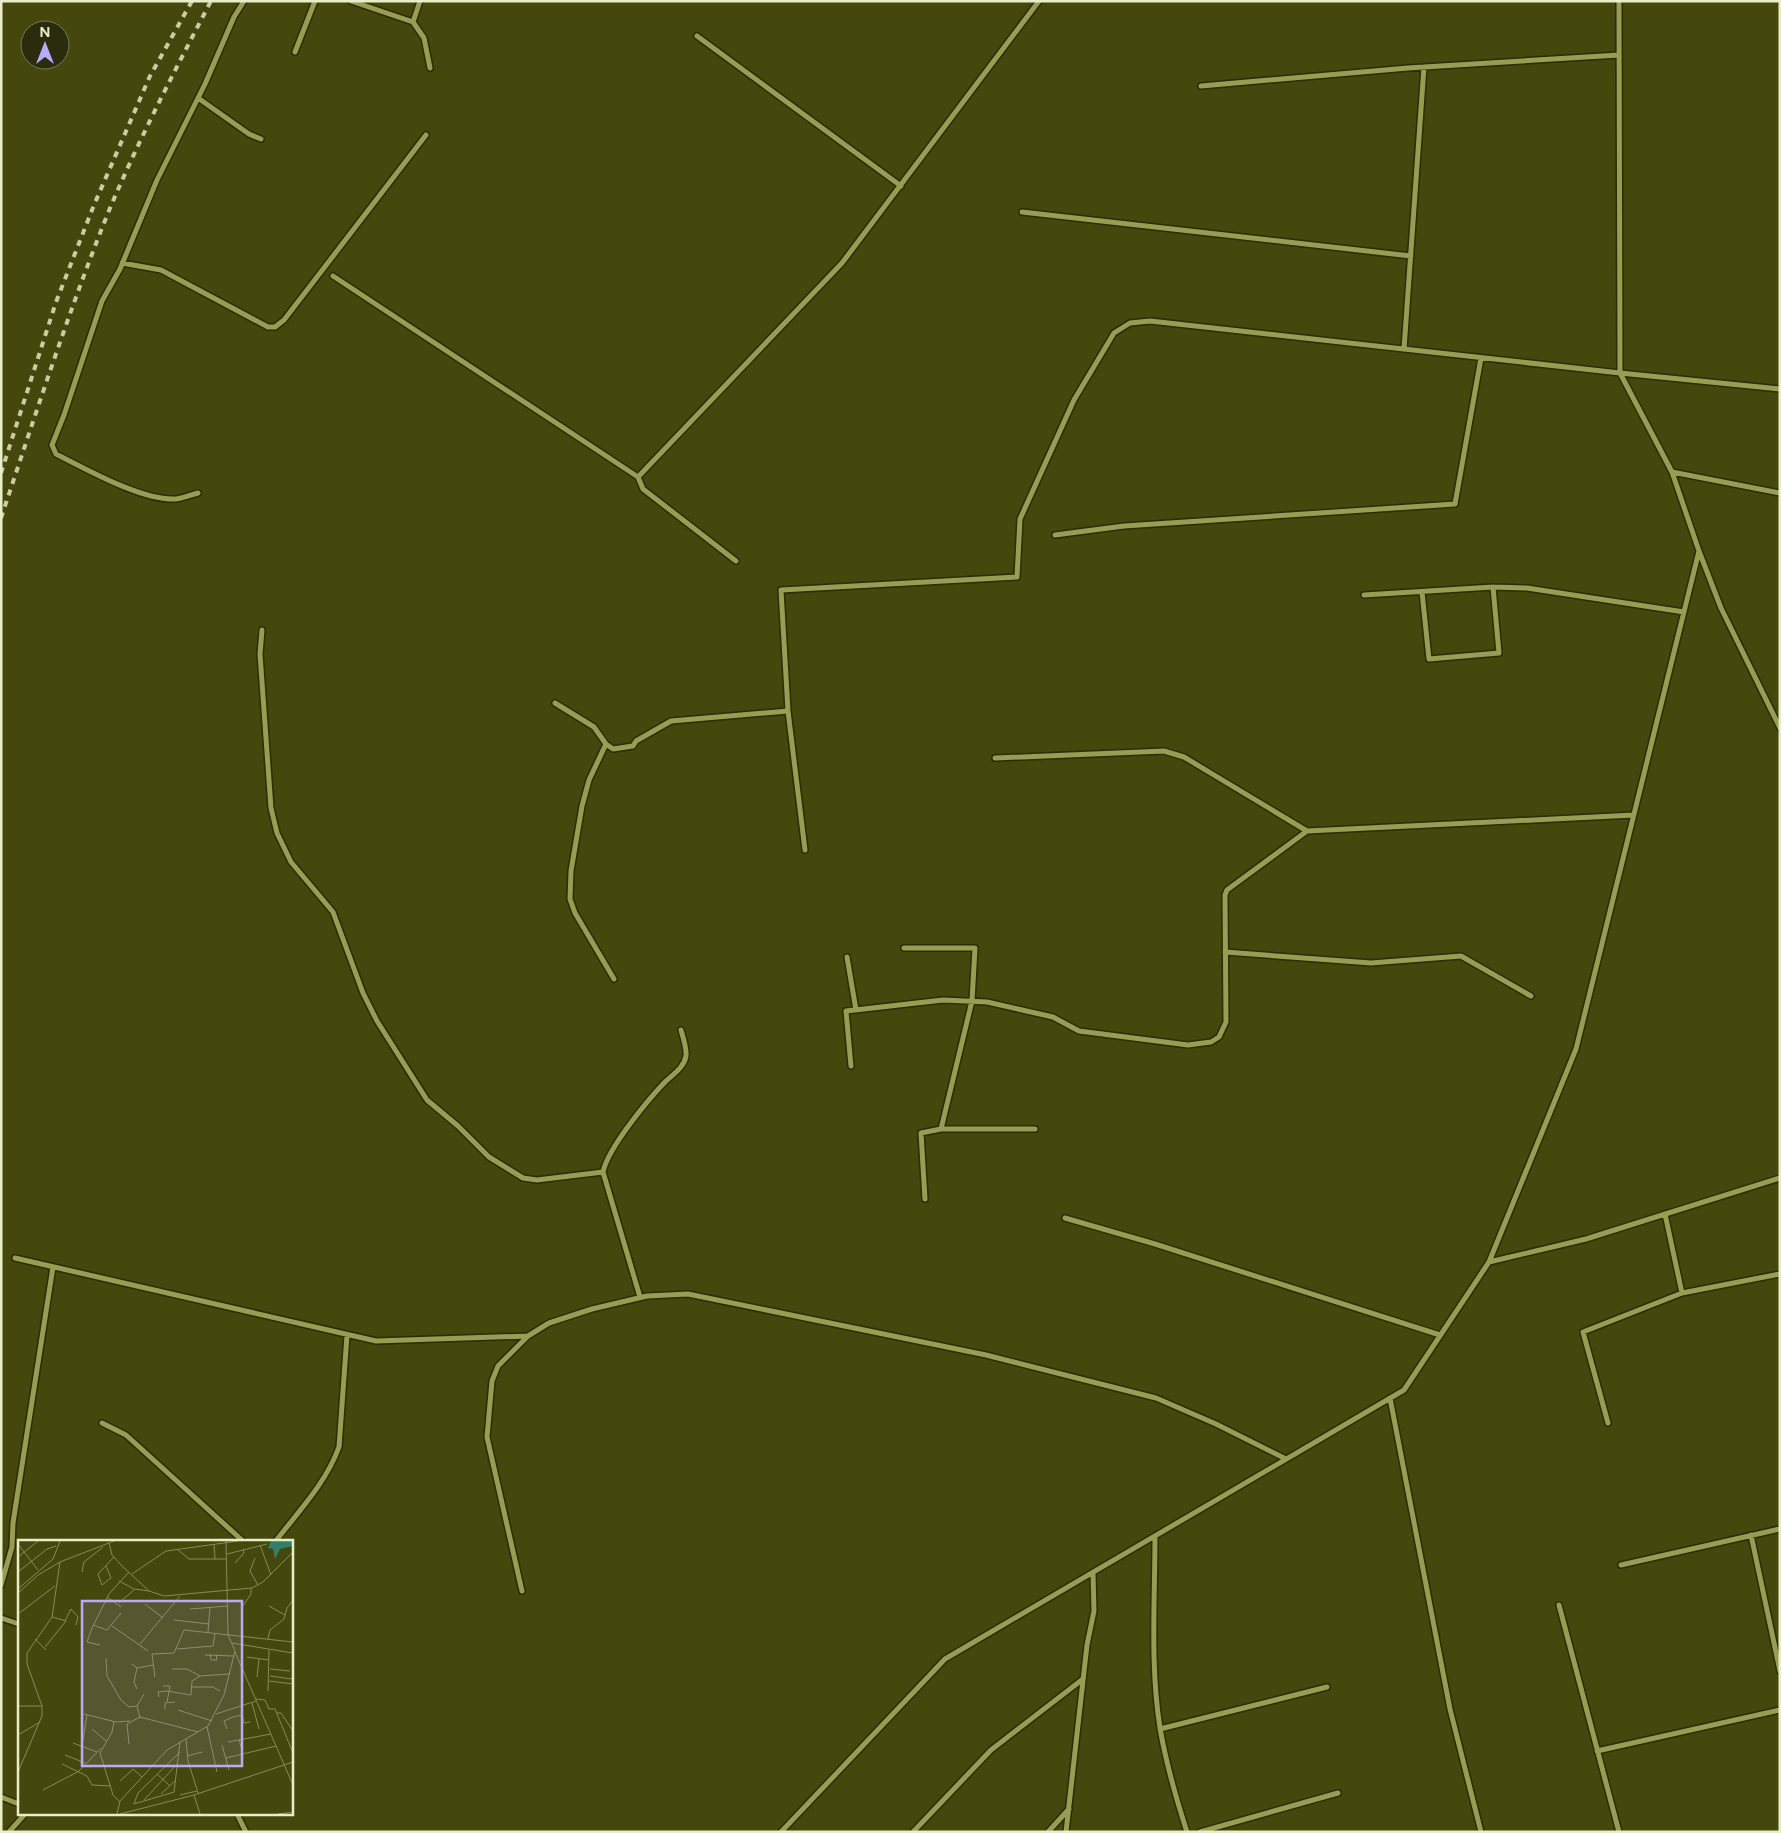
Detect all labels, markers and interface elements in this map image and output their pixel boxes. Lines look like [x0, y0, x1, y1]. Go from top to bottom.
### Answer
north arrow [20, 20, 70, 70]
text: N [40, 24, 50, 41]
inset map [18, 1540, 292, 1816]

